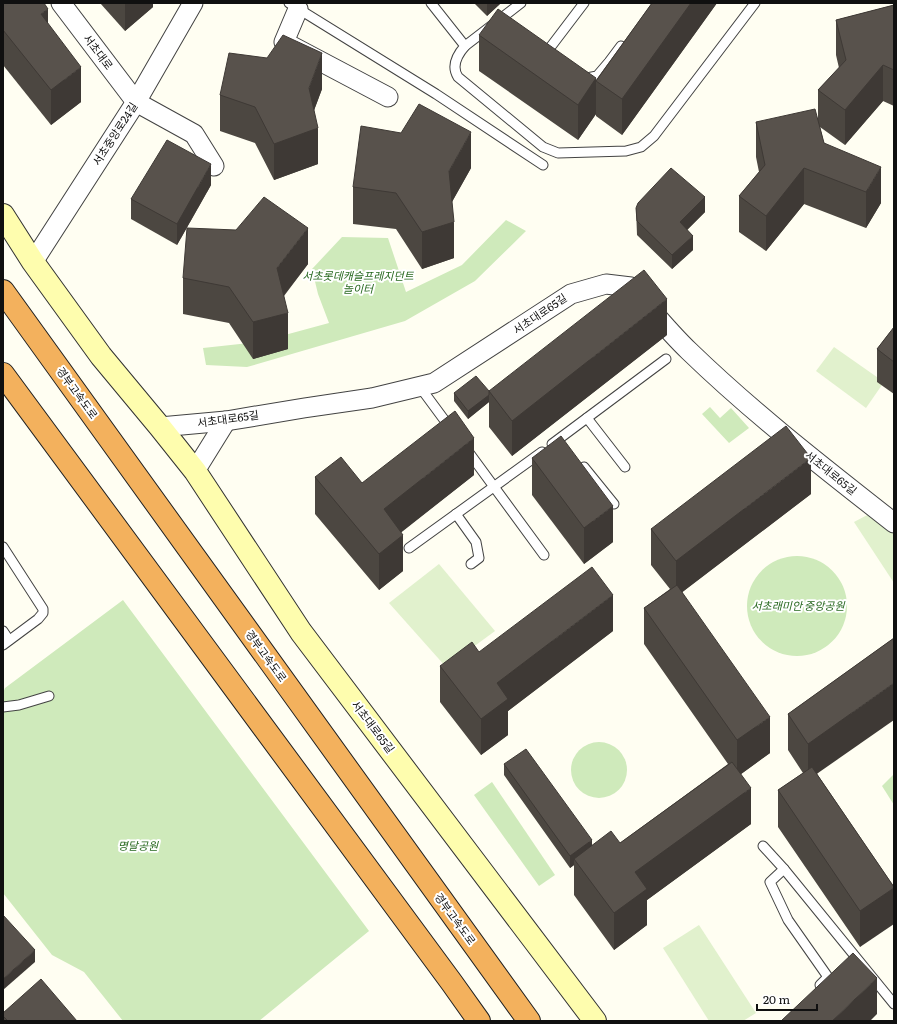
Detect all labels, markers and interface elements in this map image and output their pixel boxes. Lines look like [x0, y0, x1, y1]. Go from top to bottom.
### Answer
street label: 서초대로 [80, 30, 117, 72]
street label: 서초중앙로24길 [88, 99, 141, 168]
park label: 서초롯데캐슬프레지던트 놀이터 [302, 267, 415, 296]
street label: 서초대로65길 [509, 289, 570, 337]
street label: 경부고속도로 [53, 363, 102, 422]
street label: 서초대로65길 [196, 406, 260, 430]
street label: 서초대로65길 [802, 446, 861, 498]
park label: 서초래미안 중앙공원 [751, 597, 845, 613]
street label: 경부고속도로 [242, 626, 291, 685]
street label: 서초대로65길 [349, 697, 399, 756]
park label: 명달공원 [118, 837, 159, 853]
street label: 경부고속도로 [431, 889, 480, 948]
scale bar [757, 986, 817, 1012]
text: 20 m [763, 990, 790, 1008]

